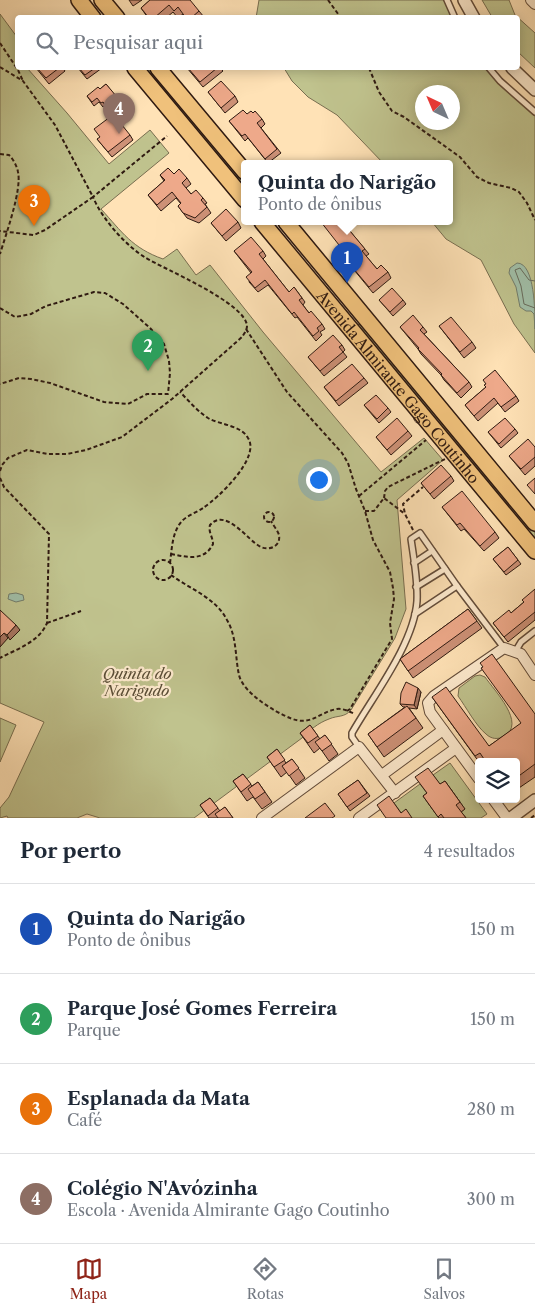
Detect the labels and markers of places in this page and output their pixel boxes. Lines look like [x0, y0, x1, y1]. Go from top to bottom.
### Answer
pin: 4 [103, 93, 135, 134]
pin: 3 [18, 185, 50, 226]
pin: 1 [331, 242, 363, 283]
pin: 2 [132, 330, 164, 371]

